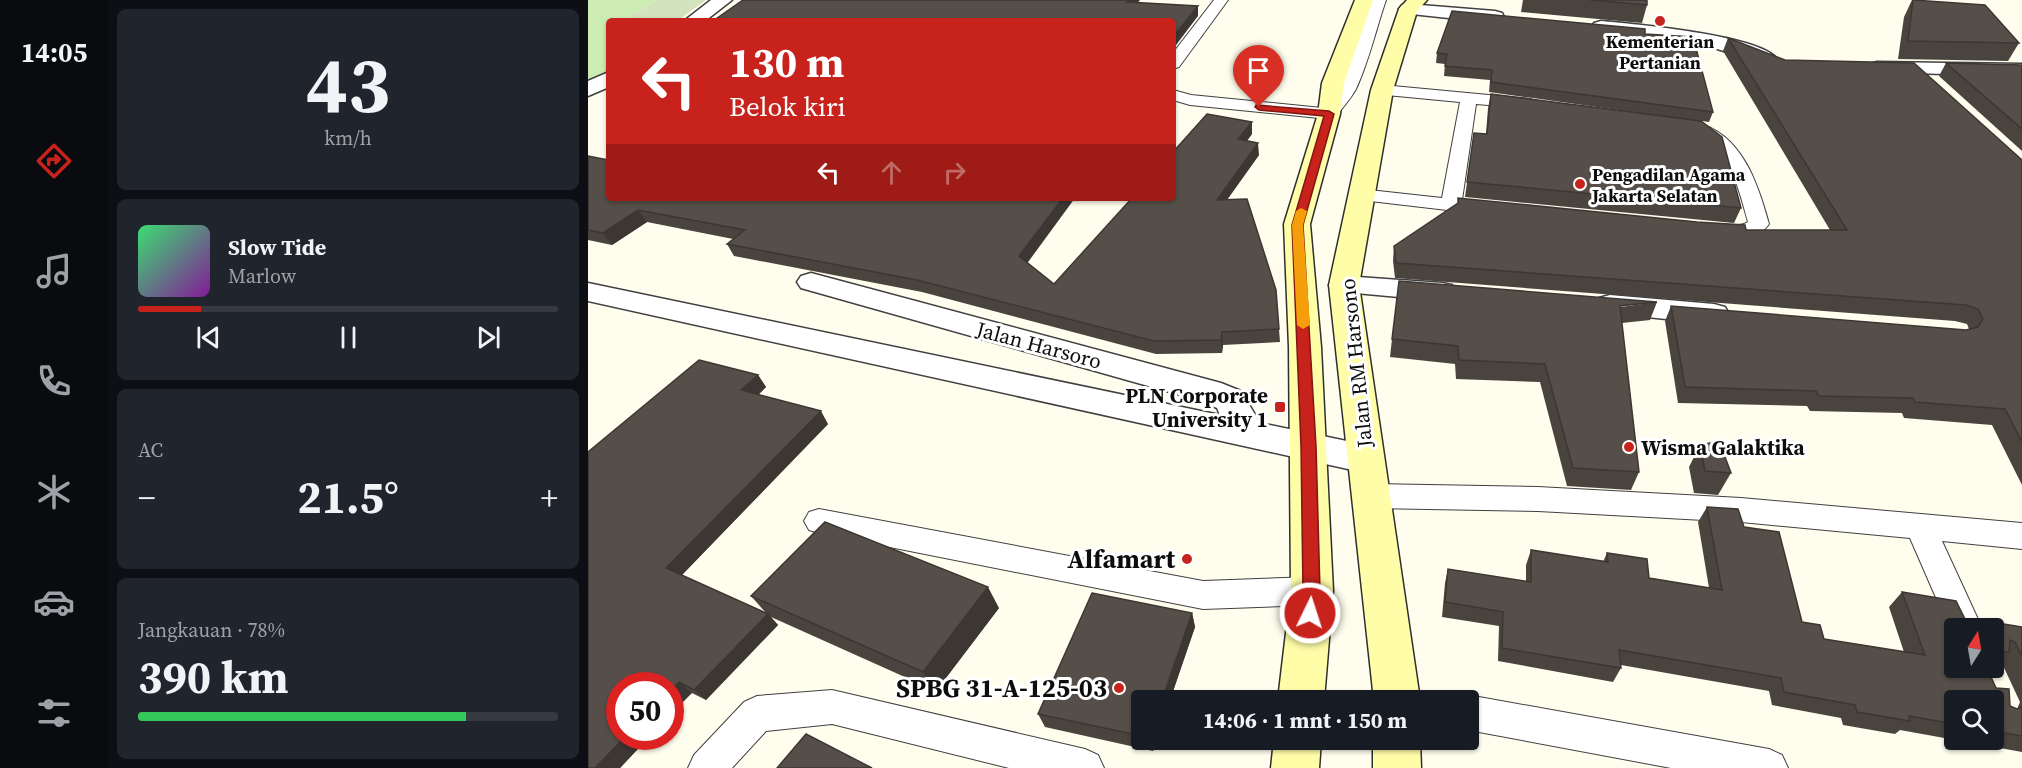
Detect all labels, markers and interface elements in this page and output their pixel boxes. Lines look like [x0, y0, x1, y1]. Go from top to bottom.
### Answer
marker: Kementerian Pertanian [1653, 14, 1667, 28]
place label: Kementerian Pertanian [1606, 29, 1714, 75]
text: 43 [306, 31, 390, 138]
text: 130 m [729, 33, 844, 91]
text: 14:05 [21, 34, 87, 71]
icon: left [630, 42, 708, 120]
pin [1233, 45, 1284, 107]
icon: arrive [1242, 54, 1275, 87]
text: Belok kiri [729, 88, 845, 125]
text: km/h [324, 124, 372, 152]
icon: directions [33, 140, 75, 182]
icon: left [812, 156, 845, 189]
icon: ahead [875, 156, 908, 189]
icon: right [938, 156, 971, 189]
place label: Pengadilan Agama Jakarta Selatan [1591, 162, 1746, 208]
marker: Pengadilan Agama Jakarta Selatan [1573, 177, 1587, 191]
text: Slow Tide [228, 232, 326, 262]
icon: music [33, 250, 75, 292]
text: Marlow [228, 262, 296, 290]
street label: Jalan RM Harsono [1333, 277, 1379, 450]
street label: Jalan Harsoro [972, 314, 1105, 376]
icon: previous [192, 321, 225, 354]
icon: pause [332, 321, 365, 354]
icon: next [472, 321, 505, 354]
icon: phone [33, 360, 75, 402]
place label: PLN Corporate University 1 [1125, 381, 1268, 434]
marker: PLN Corporate University 1 [1273, 400, 1287, 414]
place label: Wisma Galaktika [1641, 433, 1806, 462]
text: AC [138, 436, 163, 464]
marker: Wisma Galaktika [1622, 440, 1636, 454]
text: 21.5° [297, 466, 399, 528]
icon: climate [33, 471, 75, 513]
text: − [138, 475, 156, 520]
text: + [541, 475, 558, 520]
place label: Alfamart [1067, 541, 1176, 577]
marker: Alfamart [1180, 552, 1194, 566]
icon: car [33, 581, 75, 623]
position arrow [1278, 581, 1342, 645]
text: Jangkauan · 78% [138, 616, 285, 644]
north arrow [1944, 618, 2004, 678]
map controls [1944, 618, 2004, 750]
text: 390 km [138, 646, 289, 708]
place label: SPBG 31-A-125-03 [896, 670, 1107, 706]
speed limit sign: 50 [606, 672, 684, 750]
marker: SPBG 31-A-125-03 [1112, 681, 1126, 695]
button: search [1944, 690, 2004, 750]
icon: filters [33, 692, 75, 734]
text: 14:06 · 1 mnt · 150 m [1203, 705, 1407, 735]

